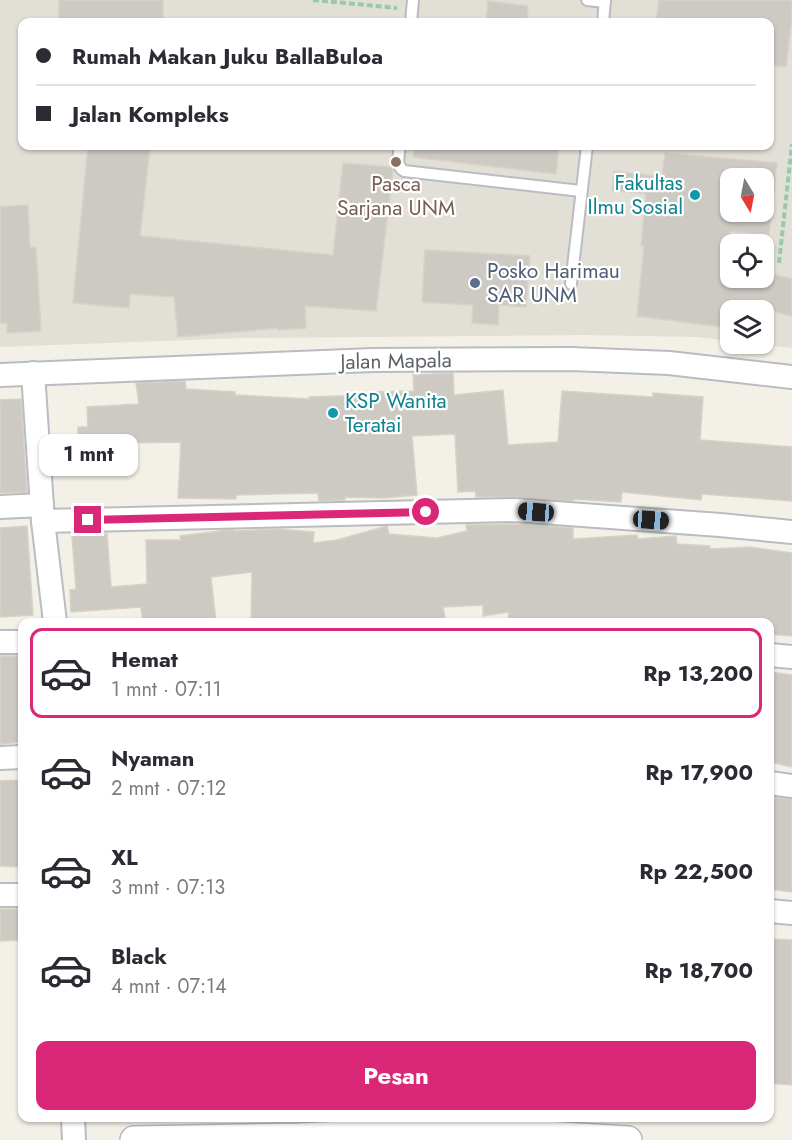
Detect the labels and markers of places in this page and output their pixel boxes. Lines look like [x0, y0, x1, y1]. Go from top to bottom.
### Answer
marker: Pasca Sarjana UNM [389, 155, 403, 169]
place label: Fakultas Ilmu Sosial [587, 168, 683, 222]
place label: Pasca Sarjana UNM [337, 169, 455, 223]
marker: Fakultas Ilmu Sosial [688, 188, 702, 202]
place label: Posko Harimau SAR UNM [487, 256, 620, 310]
marker: Posko Harimau SAR UNM [468, 276, 482, 290]
place label: KSP Wanita Teratai [345, 386, 447, 440]
marker: KSP Wanita Teratai [326, 406, 340, 420]

